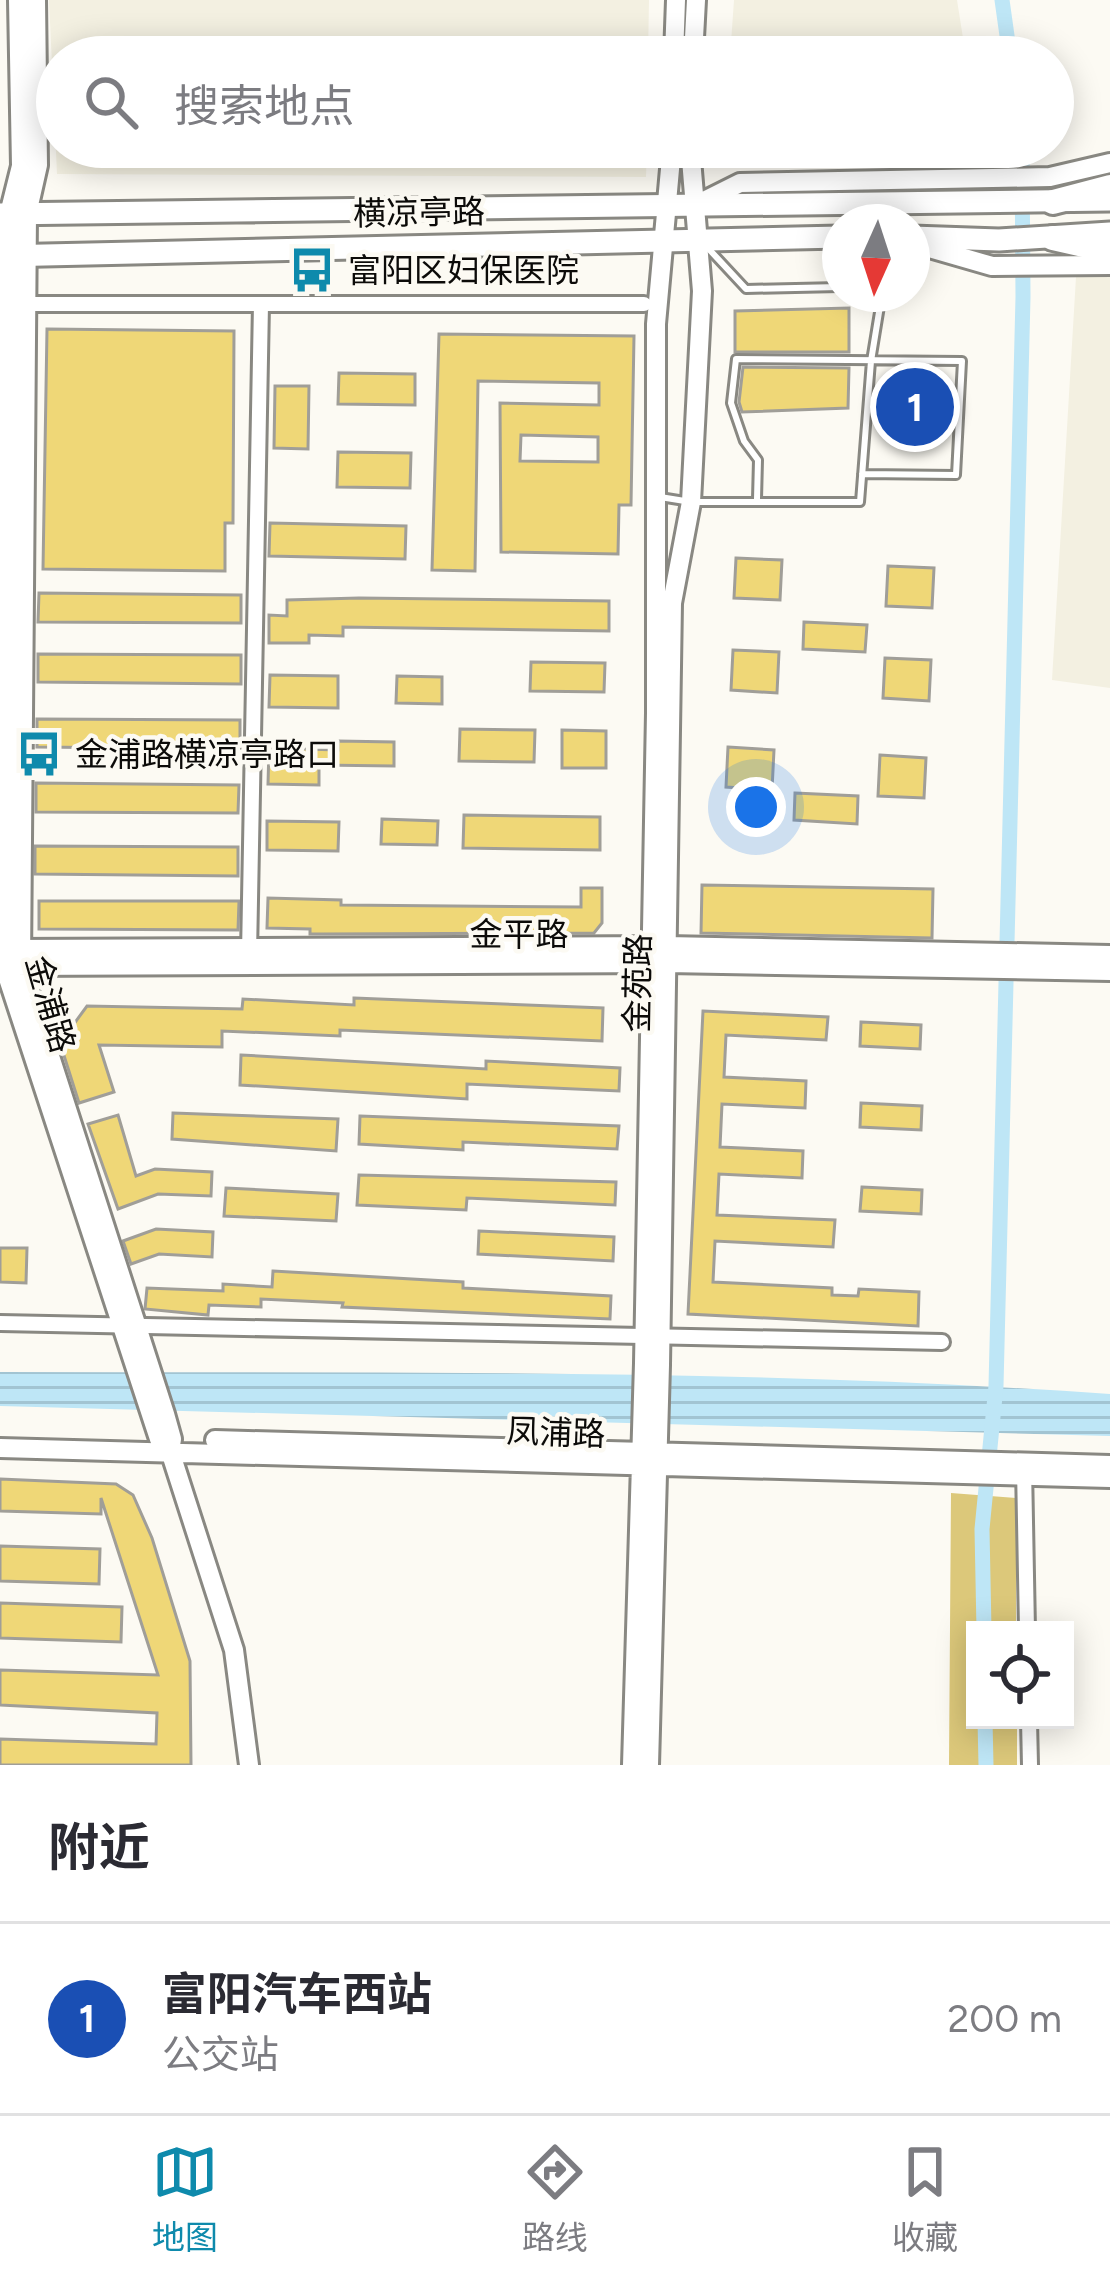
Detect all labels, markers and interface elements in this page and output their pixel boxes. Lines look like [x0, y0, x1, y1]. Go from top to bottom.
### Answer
search box [36, 36, 1074, 168]
icon: search [78, 69, 144, 135]
text: 搜索地点 [174, 79, 354, 133]
street label: 横凉亭路 [353, 192, 485, 233]
north arrow [822, 204, 930, 312]
bus stop icon: 富阳区妇保医院 [287, 245, 337, 295]
place label: 富阳区妇保医院 [348, 251, 579, 290]
pin: 1 [876, 362, 954, 452]
bus stop icon: 金浦路横凉亭路口 [14, 729, 64, 779]
place label: 金浦路横凉亭路口 [75, 735, 339, 774]
your location [726, 777, 786, 837]
street label: 金平路 [470, 915, 569, 954]
street label: 金苑路 [617, 933, 658, 1033]
street label: 金浦路 [18, 951, 83, 1057]
street label: 凤浦路 [506, 1411, 606, 1454]
map controls [966, 1621, 1074, 1729]
button: locate [966, 1621, 1074, 1729]
text: 附近 [48, 1817, 150, 1878]
text: 富阳汽车西站 [162, 1967, 432, 2021]
text: 1 [79, 1995, 95, 2042]
text: 200 m [947, 1995, 1062, 2042]
text: 公交站 [162, 2031, 279, 2078]
tab: 地图 [152, 2139, 218, 2259]
tab: 路线 [522, 2139, 588, 2259]
tab: 收藏 [892, 2139, 958, 2259]

